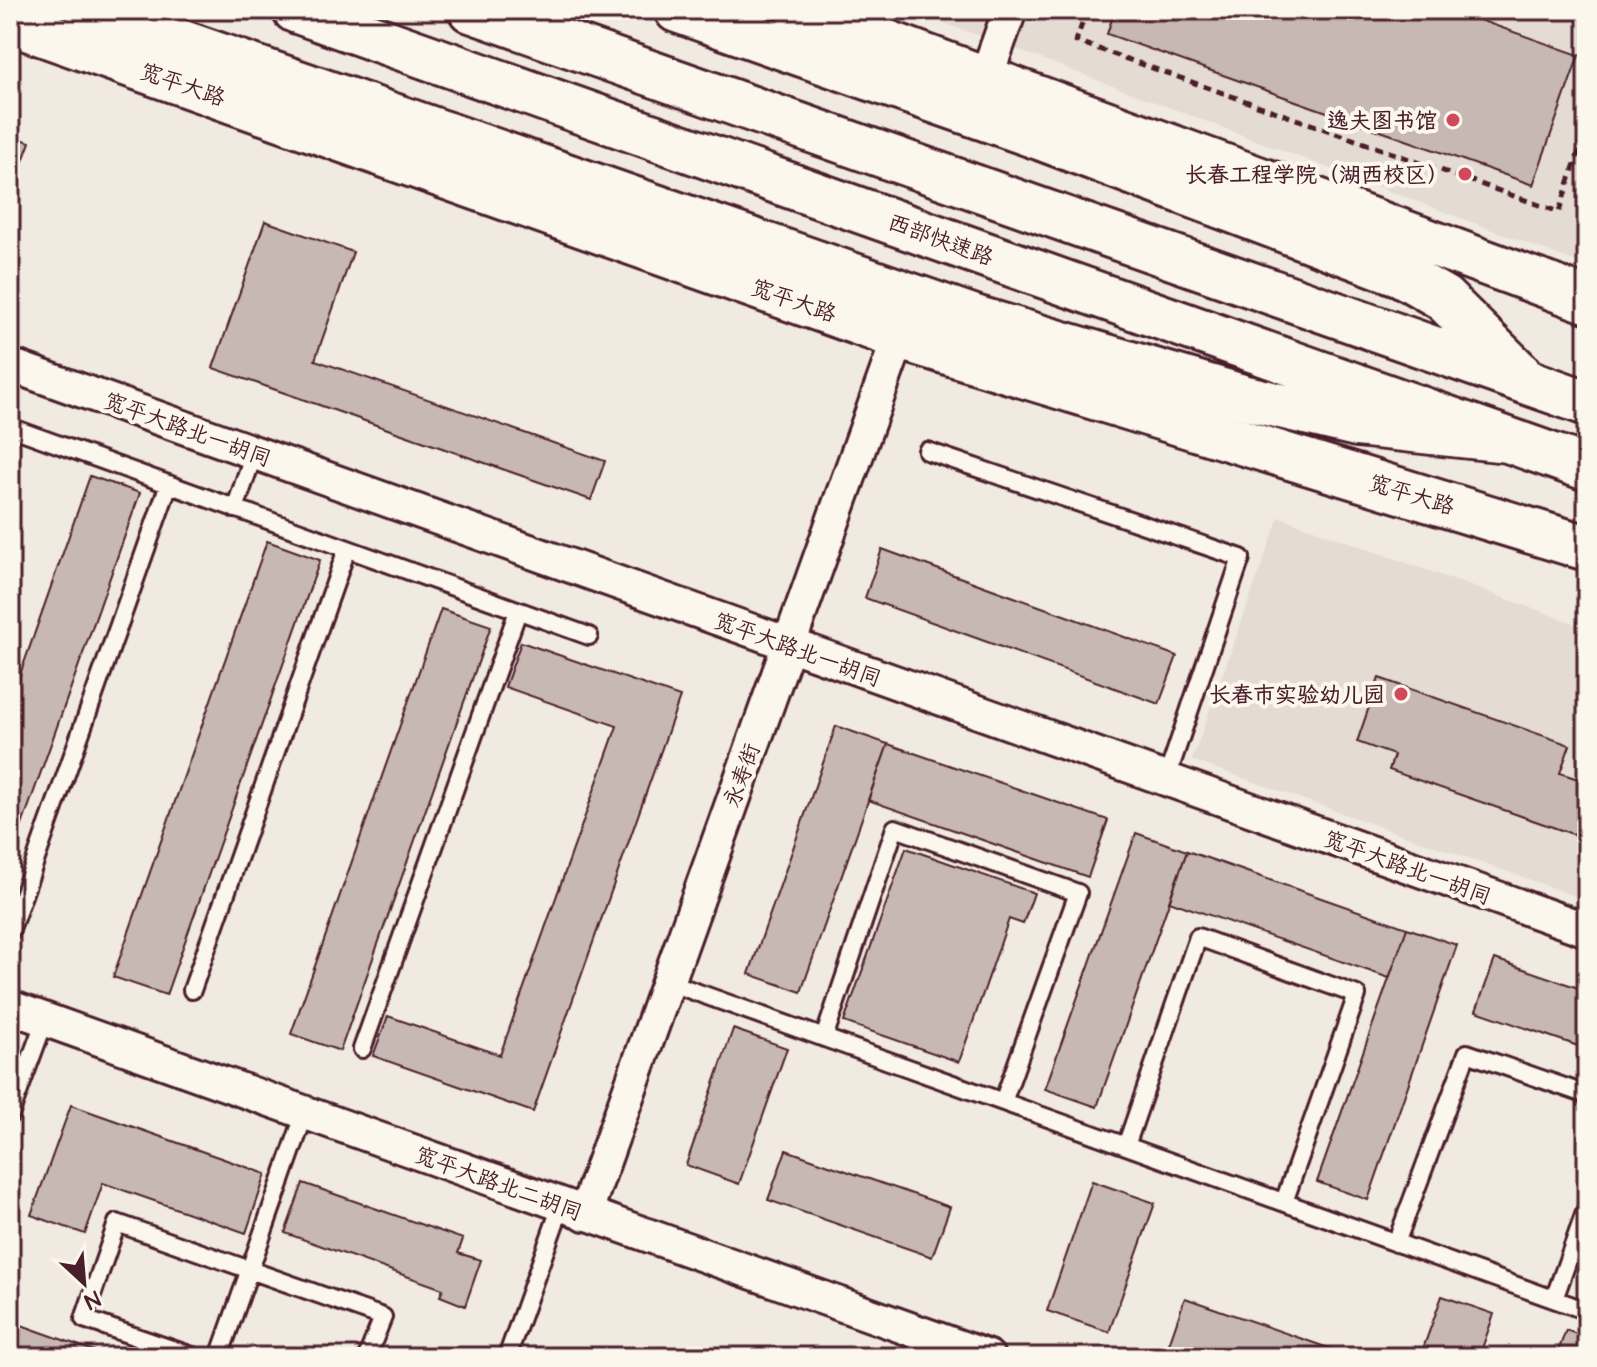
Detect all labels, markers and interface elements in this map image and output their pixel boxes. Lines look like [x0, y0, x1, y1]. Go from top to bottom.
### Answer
street label: 宽平大路 [136, 56, 229, 114]
place label: 逸夫图书馆 [1327, 106, 1437, 137]
marker: 逸夫图书馆 [1444, 111, 1462, 129]
place label: 长春工程学院（湖西校区） [1185, 160, 1449, 191]
marker: 长春工程学院（湖西校区） [1456, 165, 1474, 183]
street label: 西部快速路 [883, 207, 997, 274]
street label: 宽平大路 [747, 272, 840, 330]
street label: 宽平大路北一胡同 [99, 386, 275, 475]
street label: 宽平大路 [1365, 468, 1458, 523]
street label: 宽平大路北一胡同 [709, 606, 885, 695]
place label: 长春市实验幼儿园 [1209, 680, 1385, 711]
marker: 长春市实验幼儿园 [1392, 685, 1410, 703]
street label: 永寿街 [717, 739, 768, 812]
street label: 宽平大路北一胡同 [1319, 824, 1495, 913]
street label: 宽平大路北二胡同 [410, 1140, 586, 1229]
north arrow [44, 1243, 124, 1323]
text: N [79, 1283, 105, 1317]

